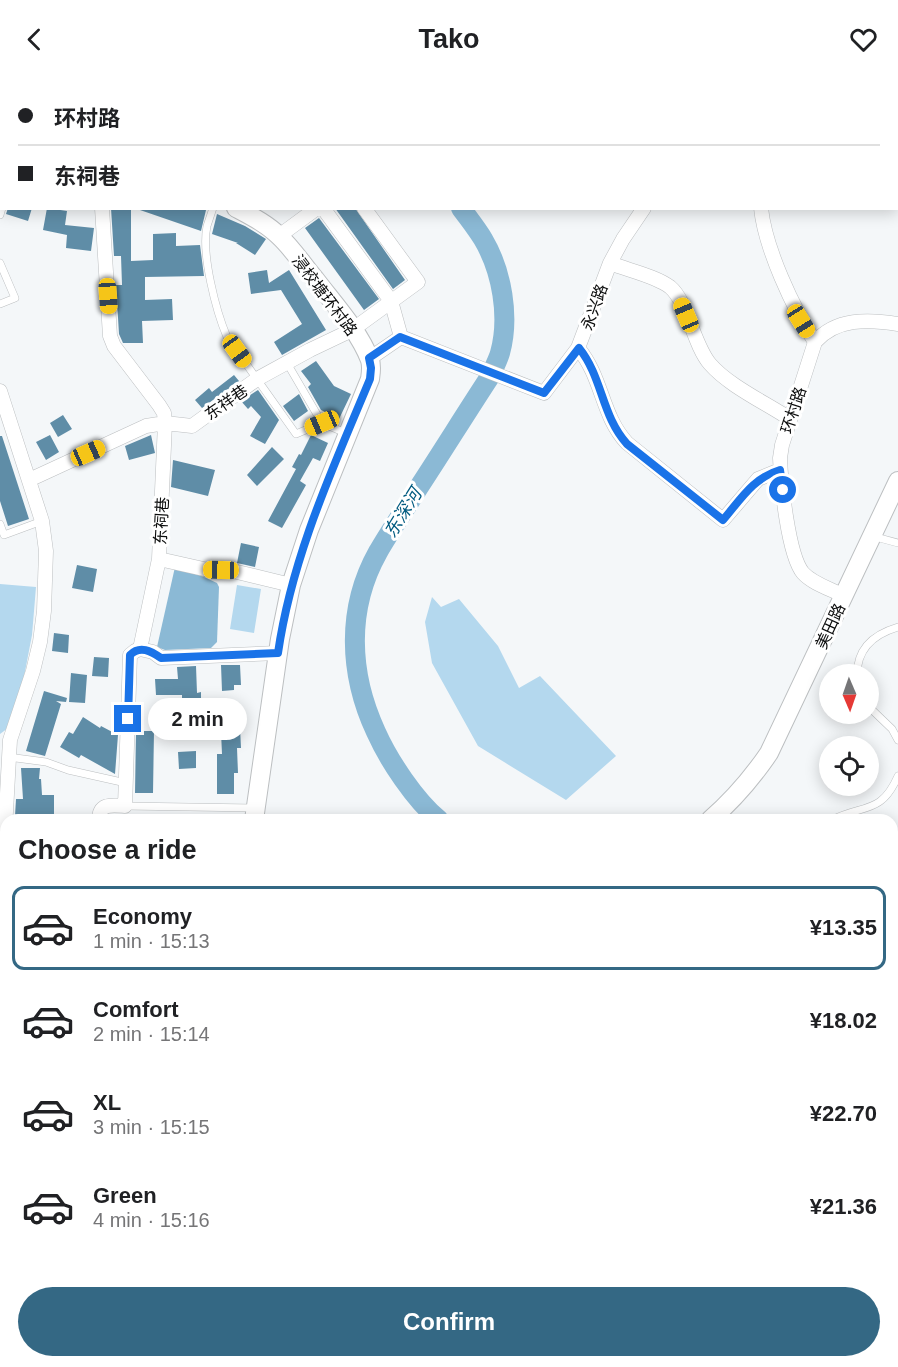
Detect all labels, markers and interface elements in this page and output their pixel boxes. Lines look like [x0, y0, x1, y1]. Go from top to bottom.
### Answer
icon: back [18, 23, 51, 56]
icon: heart [847, 23, 880, 56]
text: Tako [418, 24, 480, 54]
text: 环村路 [54, 106, 120, 131]
text: 东祠巷 [54, 164, 120, 189]
street label: 浸校塘环村路 [289, 252, 360, 339]
car [98, 277, 118, 315]
street label: 永兴路 [578, 282, 611, 333]
car [671, 295, 701, 335]
car [784, 301, 818, 341]
car [219, 331, 255, 371]
street label: 东祥巷 [202, 382, 251, 423]
street label: 环村路 [778, 385, 809, 436]
car [302, 408, 342, 438]
car [68, 437, 108, 469]
route start [769, 476, 796, 503]
water label: 东深河 [380, 482, 427, 541]
street label: 东祠巷 [152, 497, 171, 545]
car [203, 561, 239, 579]
street label: 美田路 [813, 601, 848, 652]
north arrow [819, 664, 879, 724]
map controls [819, 664, 879, 796]
callout: 2 min [149, 698, 248, 740]
route end [114, 705, 141, 732]
text: 2 min [171, 708, 224, 730]
button: locate [819, 736, 879, 796]
text: Choose a ride [18, 835, 197, 865]
icon: car [21, 901, 75, 955]
text: Economy [93, 904, 192, 929]
text: ¥13.35 [810, 915, 877, 940]
text: 1 min · 15:13 [93, 930, 210, 952]
icon: car [21, 994, 75, 1048]
text: Comfort [93, 997, 179, 1022]
text: ¥18.02 [810, 1008, 877, 1033]
text: 2 min · 15:14 [93, 1023, 210, 1045]
icon: car [21, 1087, 75, 1141]
text: XL [93, 1090, 121, 1115]
text: ¥22.70 [810, 1101, 877, 1126]
text: 3 min · 15:15 [93, 1116, 210, 1138]
icon: car [21, 1180, 75, 1234]
text: Green [93, 1183, 157, 1208]
text: ¥21.36 [810, 1194, 877, 1219]
text: 4 min · 15:16 [93, 1209, 210, 1231]
button: Confirm [18, 1287, 880, 1356]

